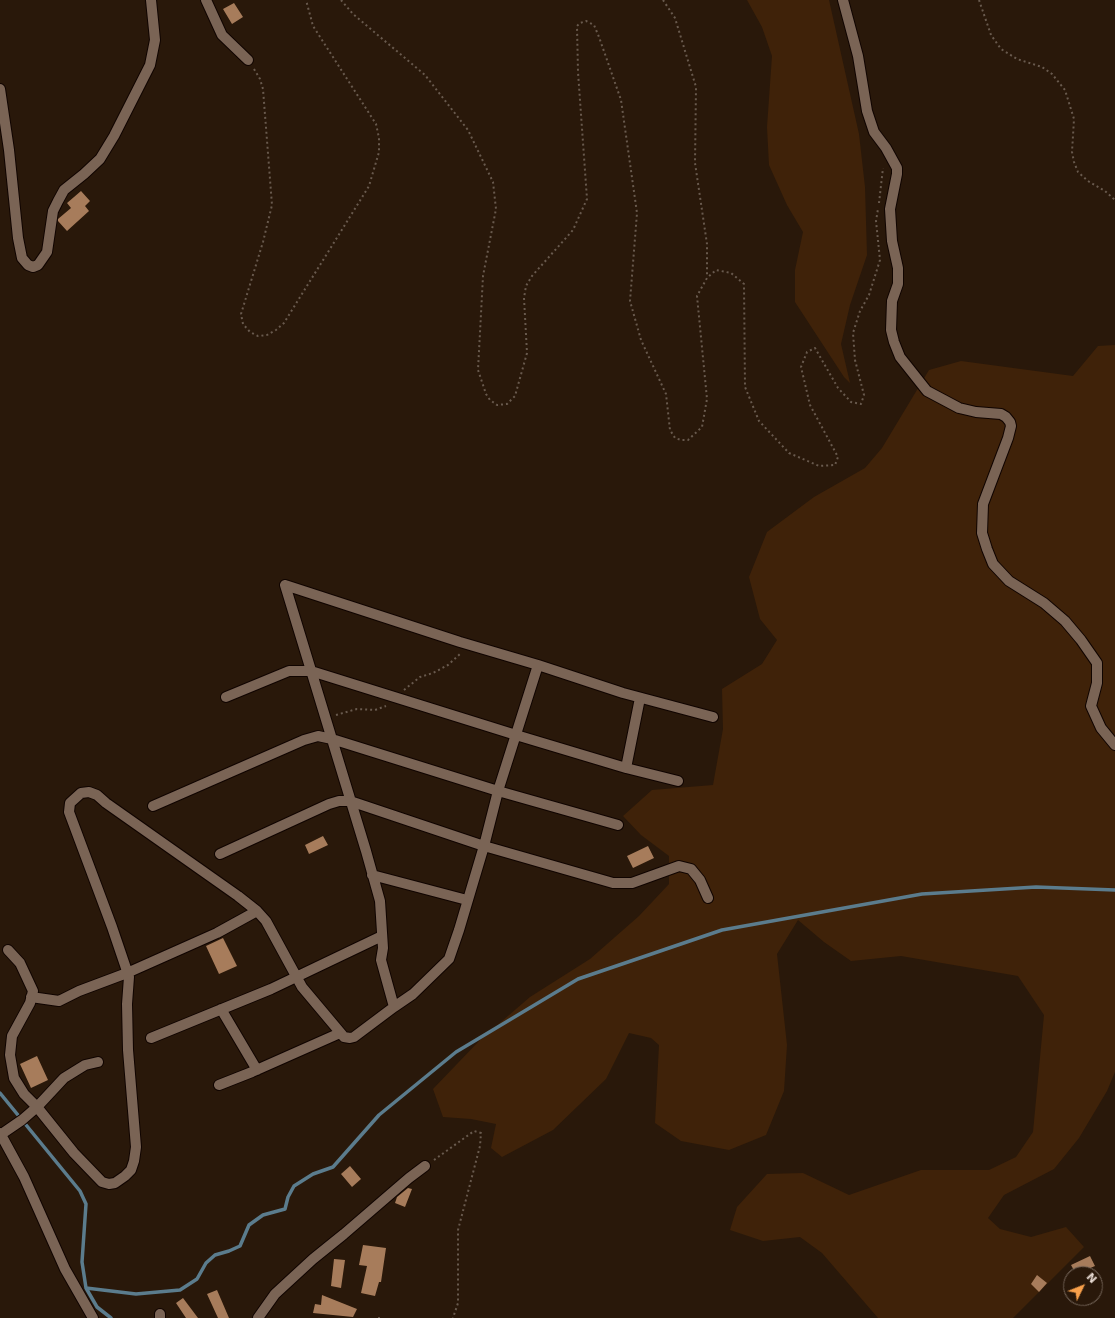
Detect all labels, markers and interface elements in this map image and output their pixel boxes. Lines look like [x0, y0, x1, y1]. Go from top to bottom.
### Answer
north arrow [1063, 1266, 1103, 1306]
text: N [1084, 1270, 1099, 1286]

